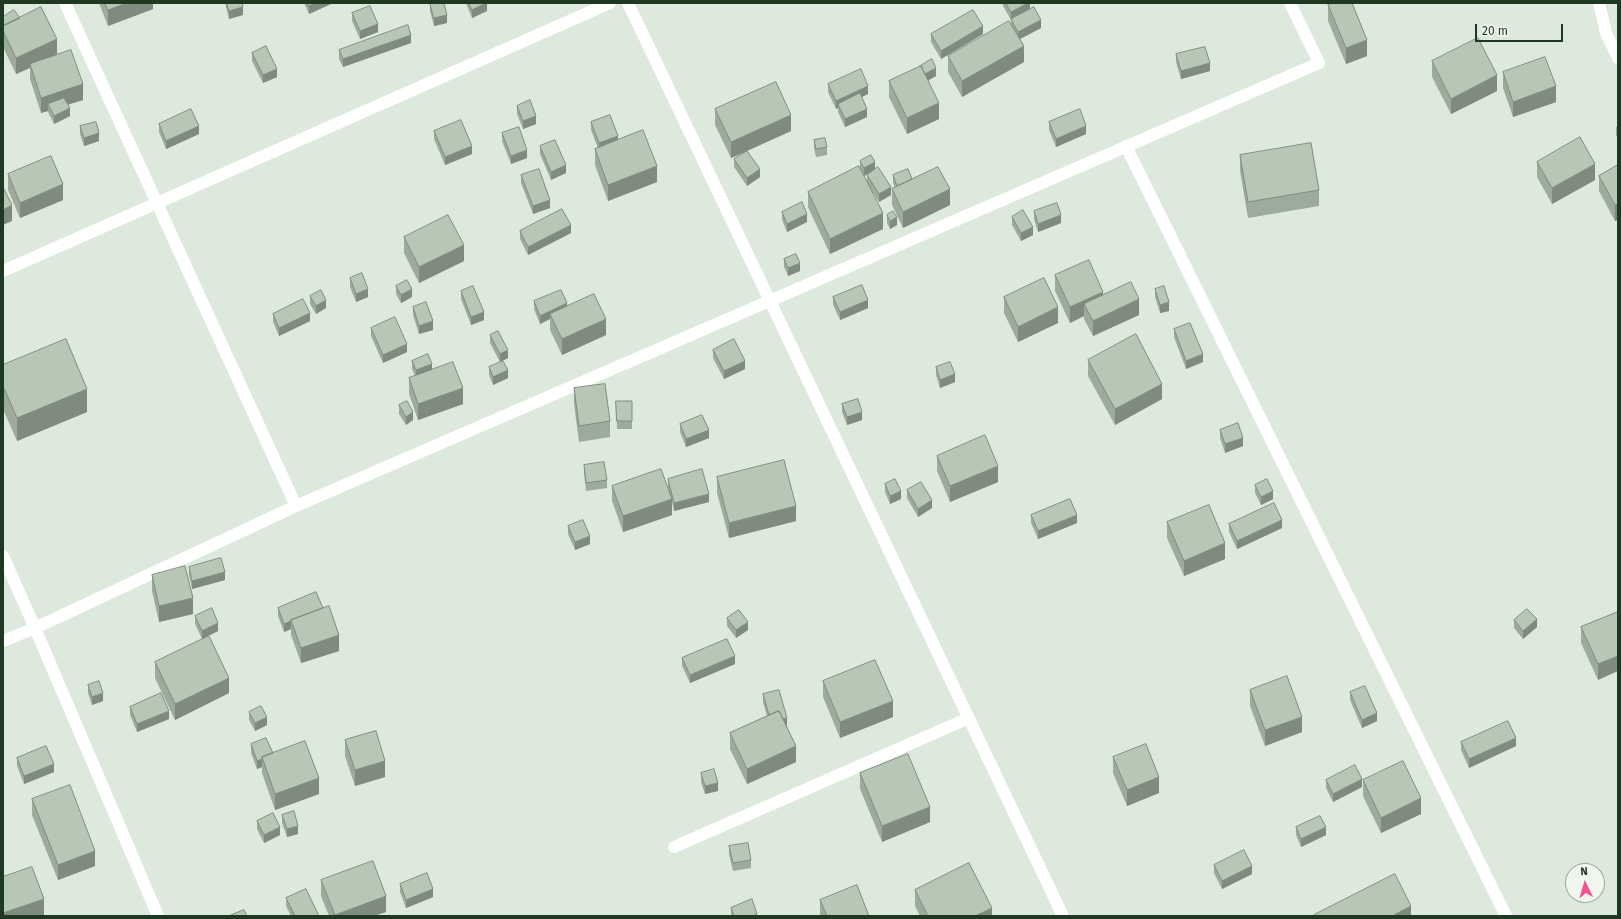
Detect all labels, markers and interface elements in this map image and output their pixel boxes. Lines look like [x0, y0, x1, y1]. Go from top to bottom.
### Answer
scale bar [1477, 16, 1565, 42]
text: 20 m [1482, 24, 1508, 38]
north arrow [1565, 863, 1605, 903]
text: N [1580, 865, 1588, 878]

